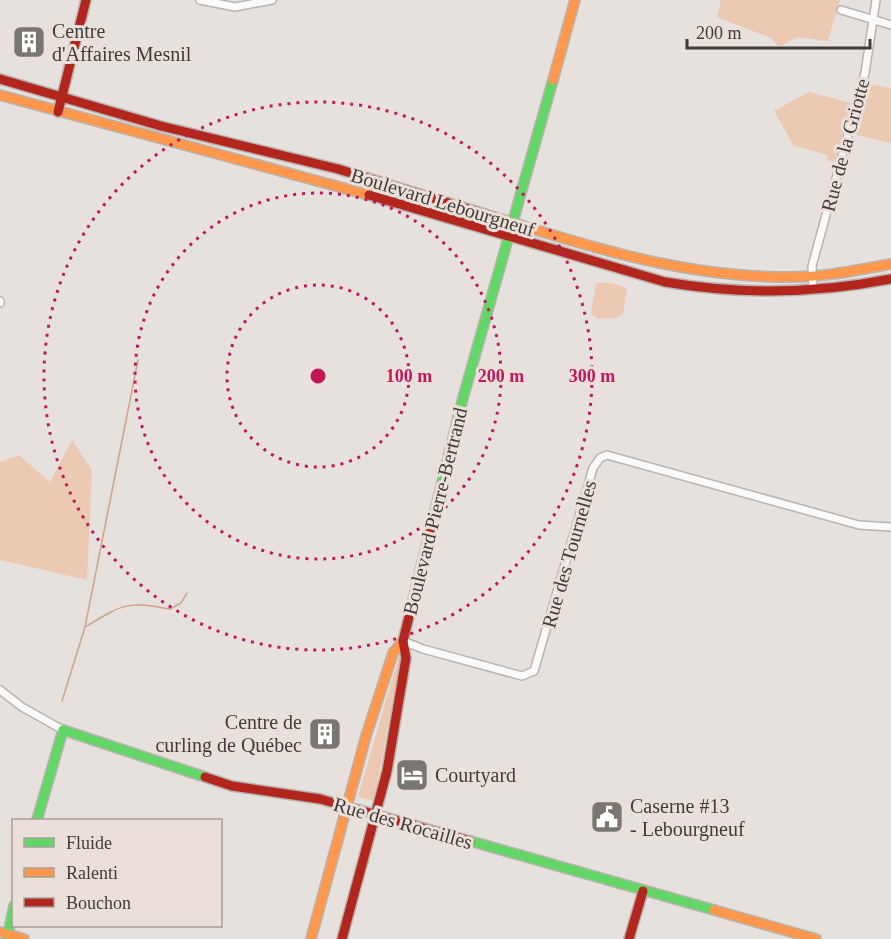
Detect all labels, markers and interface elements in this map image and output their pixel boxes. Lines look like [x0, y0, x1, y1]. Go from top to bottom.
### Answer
scale bar [687, 12, 870, 50]
place label: Centre d'Affaires Mesnil [52, 20, 192, 65]
text: 200 m [696, 23, 742, 43]
building icon: Centre d'Affaires Mesnil [11, 24, 47, 60]
street label: Rue de la Griotte [817, 76, 873, 214]
street label: Boulevard Lebourgneuf [348, 164, 538, 242]
centre of rings [308, 366, 328, 386]
text: 100 m [386, 366, 432, 386]
text: 200 m [478, 366, 524, 386]
text: 300 m [569, 366, 615, 386]
street label: Boulevard Pierre-Bertrand [399, 405, 471, 617]
street label: Rue des Tournelles [537, 477, 601, 630]
place label: Centre de curling de Québec [155, 711, 302, 757]
building icon: Centre de curling de Québec [307, 716, 343, 752]
hotel icon: Courtyard [394, 757, 430, 793]
place label: Courtyard [435, 764, 516, 787]
street label: Rue des Rocailles [331, 793, 475, 853]
place label: Caserne #13 - Lebourgneuf [630, 795, 745, 841]
public building icon: Caserne #13 - Lebourgneuf [589, 799, 625, 835]
legend [12, 819, 222, 927]
text: Fluide [66, 833, 112, 853]
text: Ralenti [66, 863, 118, 883]
text: Bouchon [66, 893, 131, 913]

